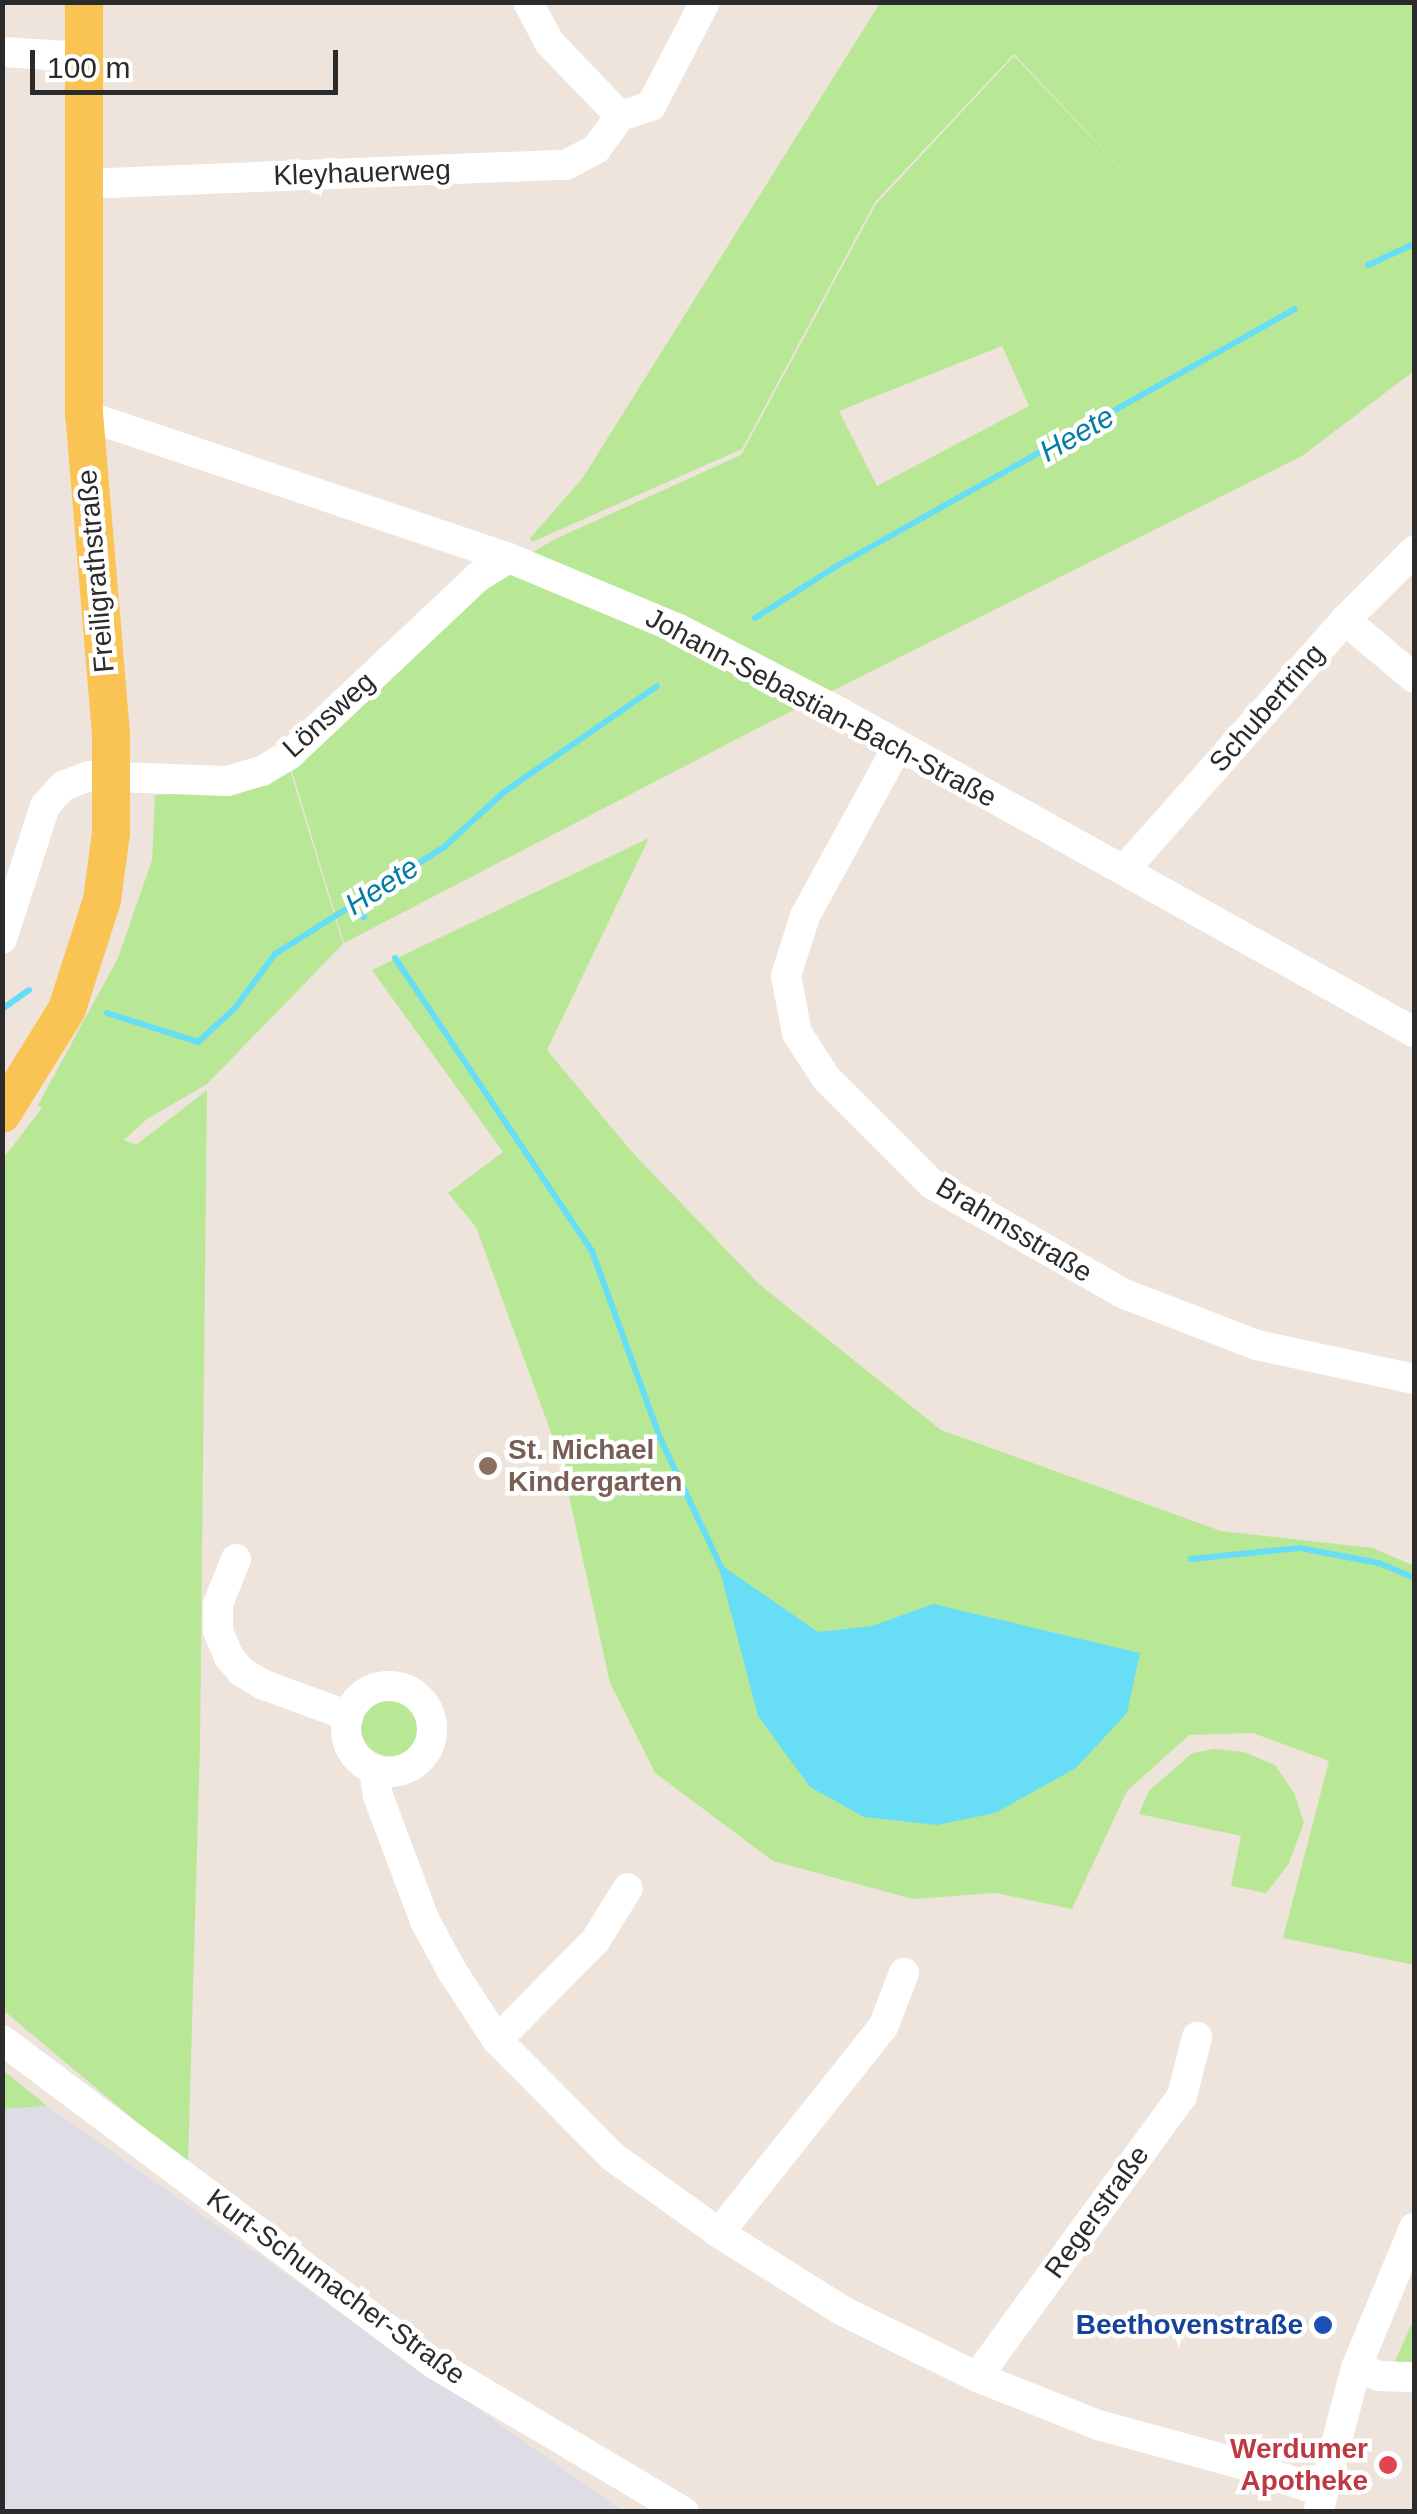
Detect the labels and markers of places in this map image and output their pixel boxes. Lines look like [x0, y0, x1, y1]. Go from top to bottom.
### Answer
place label: St. Michael Kindergarten [508, 1433, 682, 1499]
marker: St. Michael Kindergarten [477, 1455, 499, 1477]
place label: Beethovenstraße [1076, 2308, 1303, 2342]
marker: Beethovenstraße [1312, 2314, 1334, 2336]
place label: Werdumer Apotheke [1230, 2432, 1368, 2498]
marker: Werdumer Apotheke [1377, 2454, 1399, 2476]

